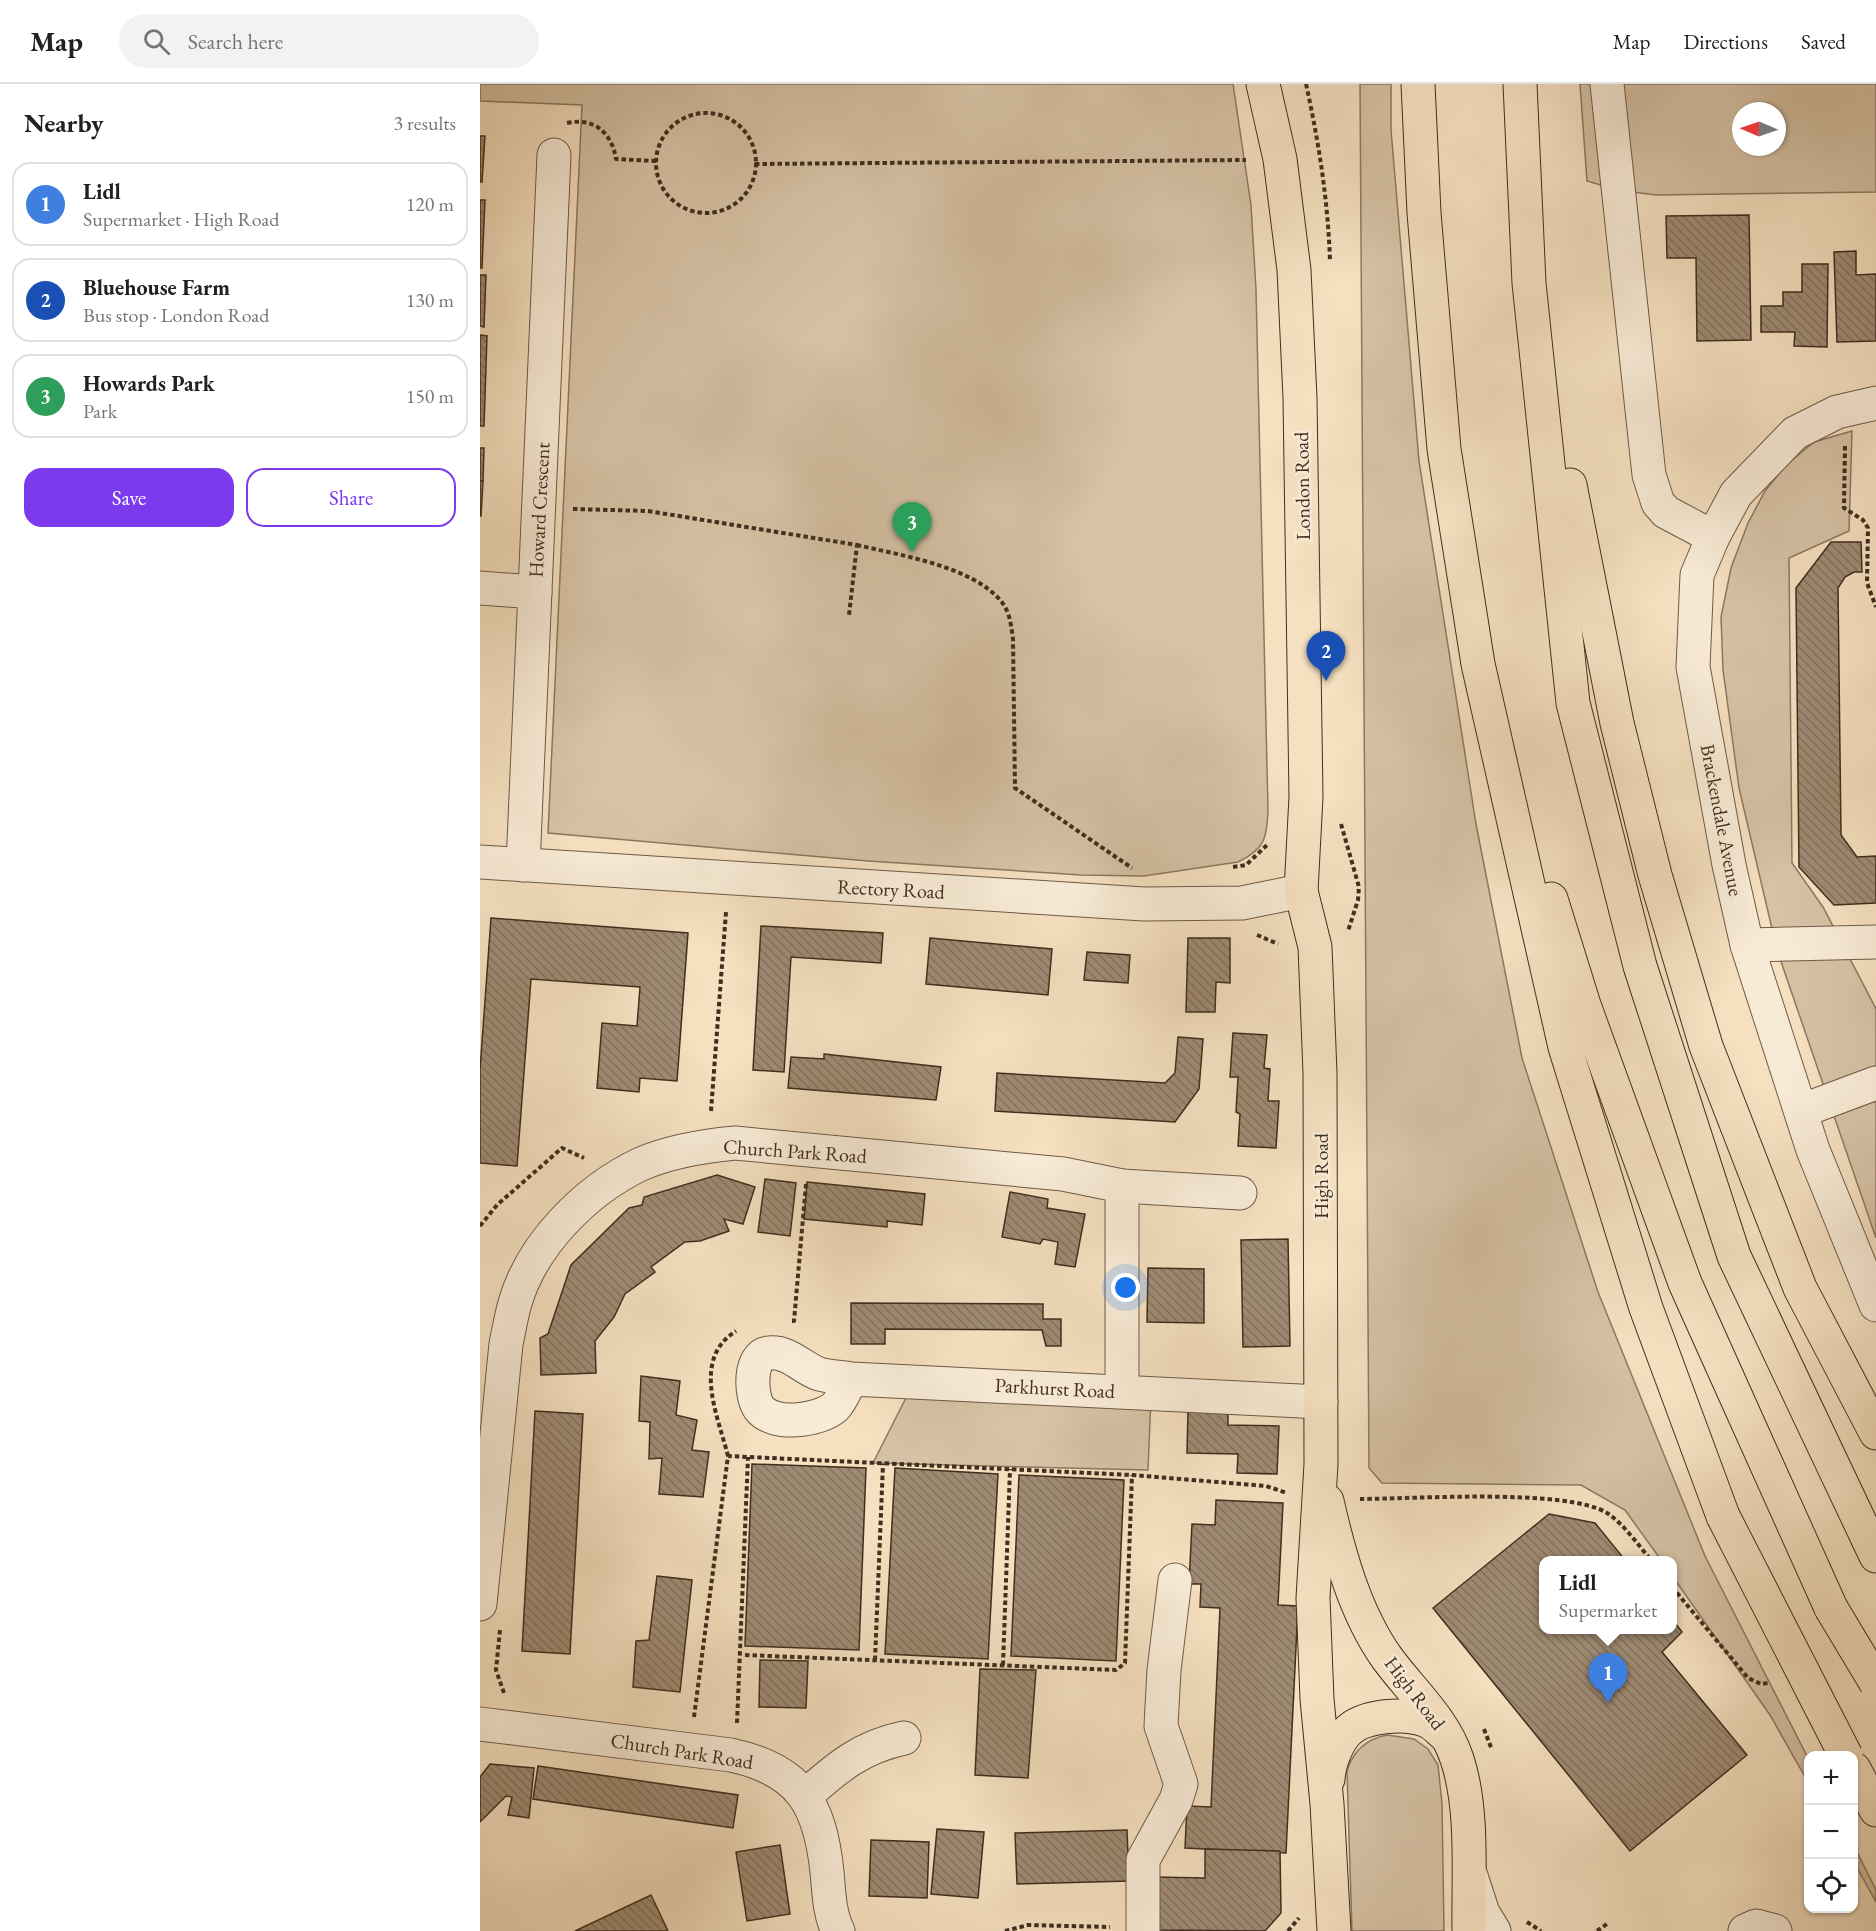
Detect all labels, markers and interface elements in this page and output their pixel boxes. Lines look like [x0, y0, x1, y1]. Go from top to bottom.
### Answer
search box [119, 14, 539, 68]
text: Map [30, 23, 83, 59]
icon: search [140, 25, 173, 58]
text: Search here [188, 27, 283, 56]
text: Map [1613, 28, 1650, 55]
text: Directions [1683, 28, 1768, 55]
text: Saved [1801, 28, 1846, 55]
north arrow [1732, 102, 1786, 156]
text: Nearby [24, 106, 104, 140]
text: 3 results [393, 110, 456, 136]
text: Lidl [83, 177, 121, 206]
text: 1 [40, 191, 51, 217]
text: 120 m [406, 191, 454, 217]
text: Supermarket · High Road [83, 206, 279, 232]
text: Bluehouse Farm [83, 273, 230, 302]
text: 2 [40, 287, 51, 313]
text: 130 m [406, 287, 454, 313]
text: Bus stop · London Road [83, 302, 269, 328]
text: Howards Park [83, 369, 215, 398]
text: 3 [40, 383, 51, 409]
text: 150 m [406, 383, 454, 409]
text: Park [83, 398, 117, 424]
street label: London Road [1288, 431, 1316, 541]
street label: Howard Crescent [522, 441, 556, 578]
button: Save [24, 468, 234, 527]
button: Share [246, 468, 456, 527]
pin: 3 [892, 502, 932, 552]
pin: 2 [1306, 632, 1346, 681]
street label: Brackendale Avenue [1695, 742, 1750, 898]
street label: Rectory Road [837, 873, 946, 905]
street label: High Road [1308, 1132, 1334, 1219]
street label: Church Park Road [722, 1133, 869, 1169]
your location [1111, 1273, 1140, 1302]
street label: Parkhurst Road [994, 1372, 1117, 1404]
popup [1539, 1556, 1677, 1634]
text: Lidl [1559, 1568, 1597, 1597]
text: Supermarket [1559, 1597, 1657, 1623]
street label: High Road [1379, 1651, 1452, 1736]
pin: 1 [1588, 1654, 1628, 1703]
street label: Church Park Road [609, 1727, 756, 1775]
map controls [1804, 1751, 1858, 1913]
button: + [1804, 1751, 1858, 1805]
button: − [1804, 1805, 1858, 1859]
button: locate [1804, 1859, 1858, 1913]

